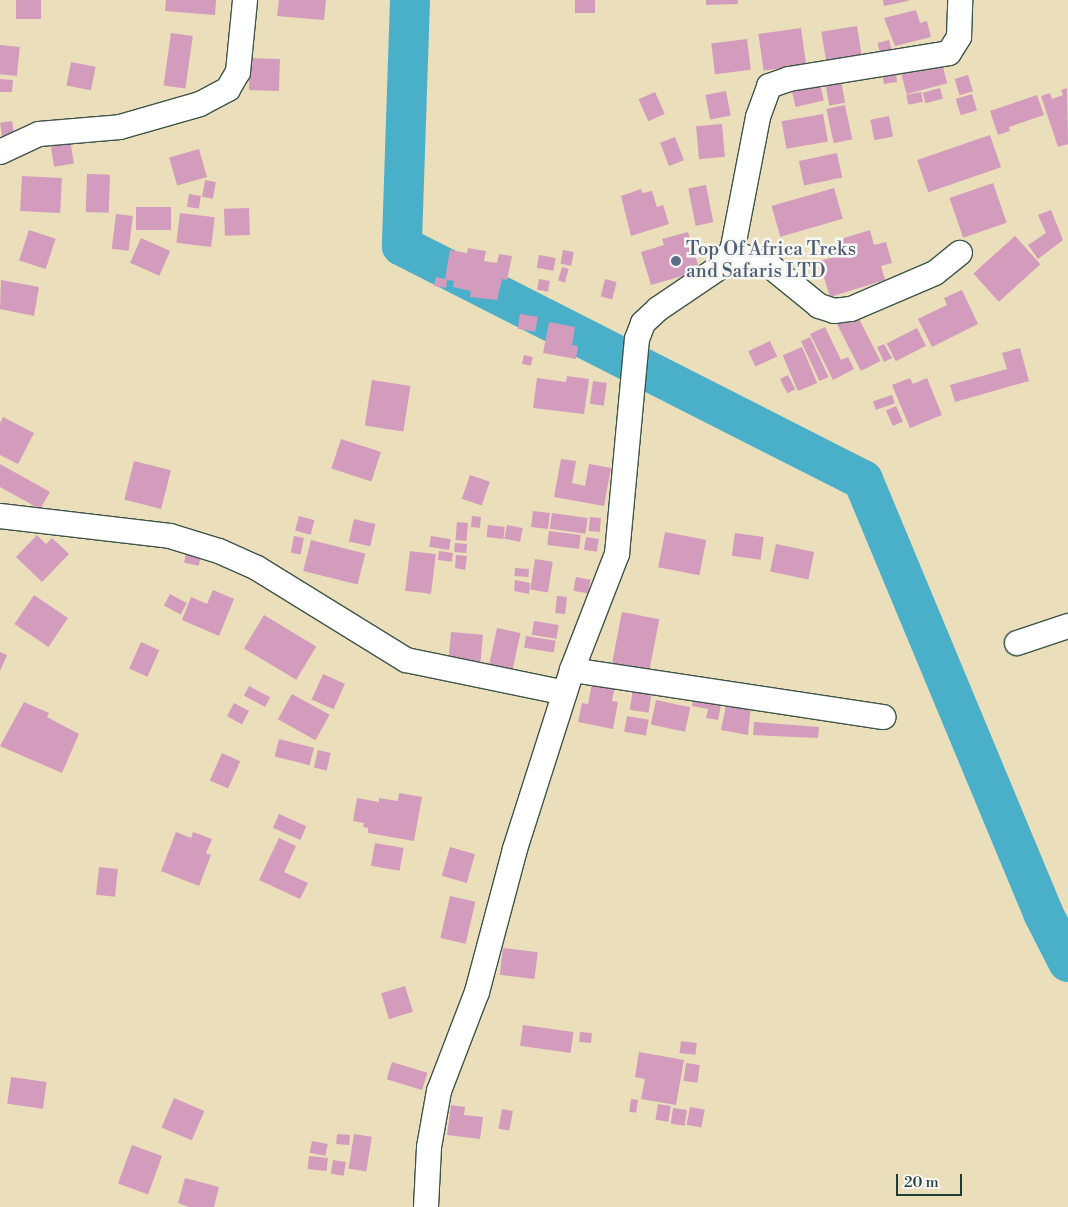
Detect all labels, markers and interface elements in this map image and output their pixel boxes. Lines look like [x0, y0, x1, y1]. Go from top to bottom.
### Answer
place label: Top Of Africa Treks and Safaris LTD [686, 239, 856, 283]
marker: Top Of Africa Treks and Safaris LTD [670, 255, 682, 267]
scale bar [898, 1164, 964, 1196]
text: 20 m [904, 1173, 939, 1192]

